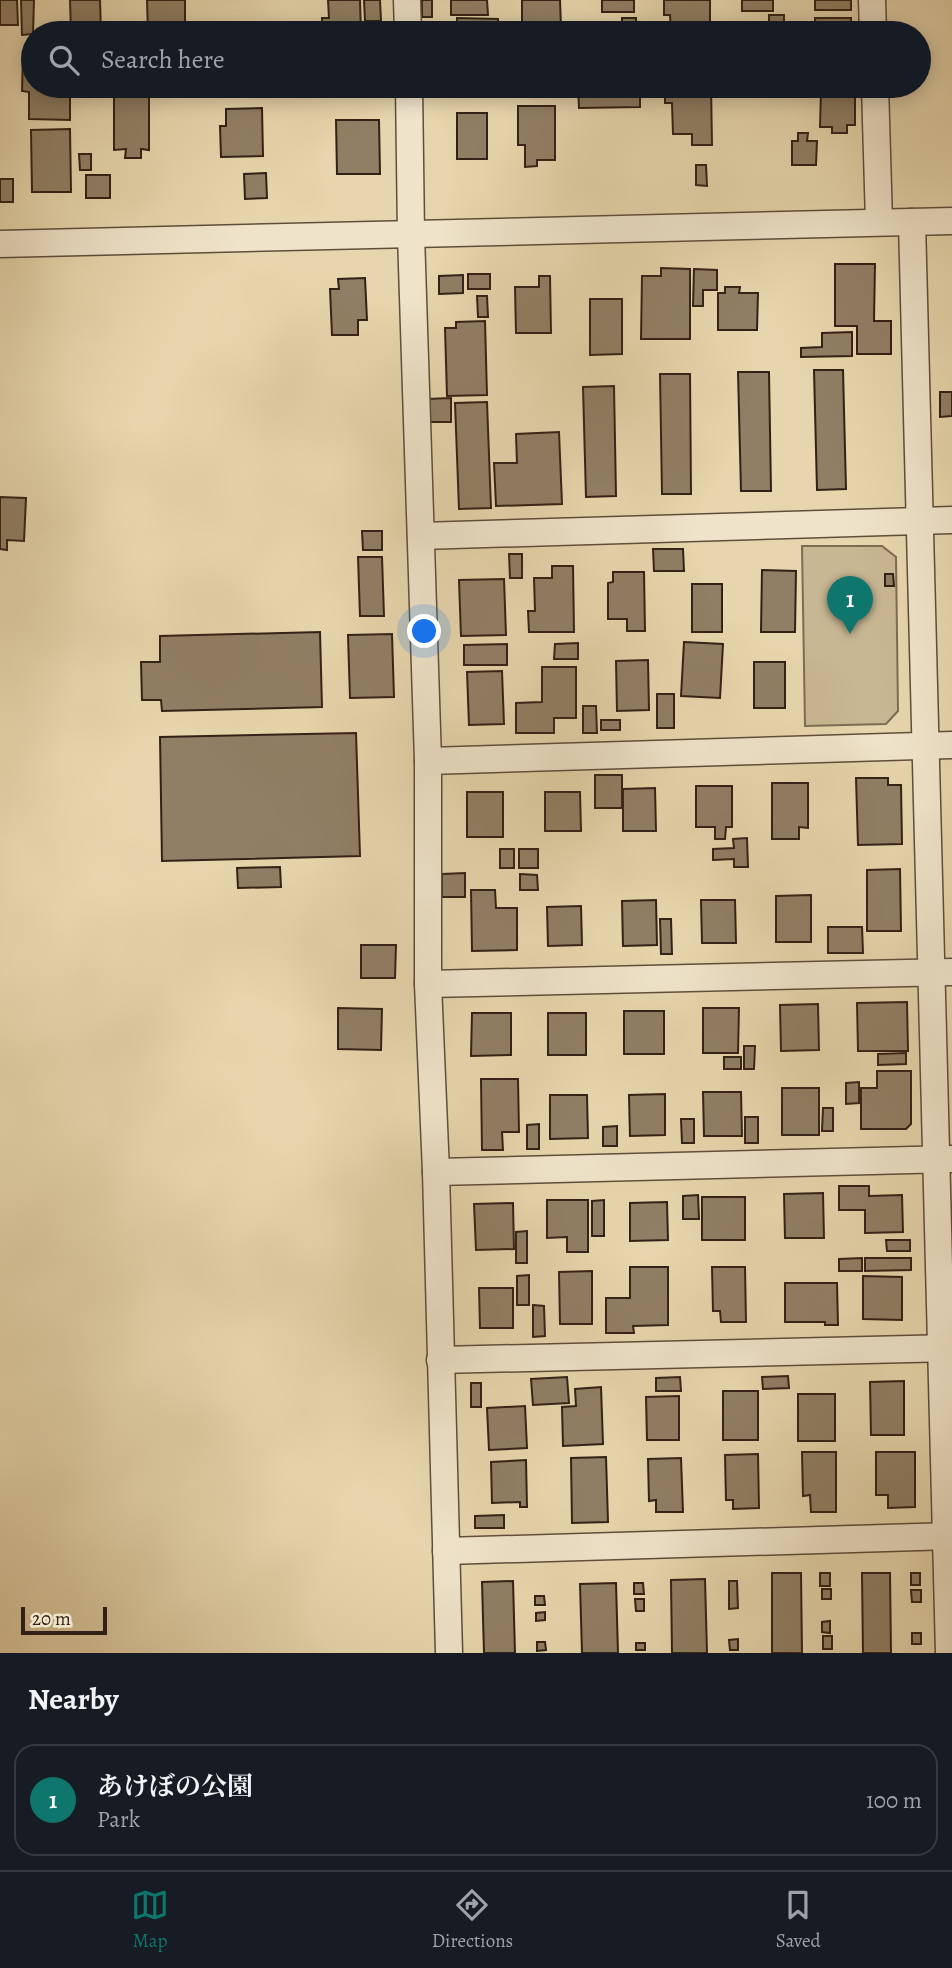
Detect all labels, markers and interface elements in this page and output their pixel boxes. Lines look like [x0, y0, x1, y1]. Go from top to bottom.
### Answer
search box [21, 21, 931, 98]
icon: search [45, 41, 83, 79]
text: Search here [101, 42, 225, 77]
pin: 1 [827, 576, 873, 634]
your location [407, 614, 441, 648]
scale bar [21, 1604, 107, 1636]
text: 20 m [32, 1606, 71, 1632]
text: Nearby [28, 1679, 119, 1719]
text: あけぼの公園 [97, 1769, 253, 1804]
text: 1 [49, 1785, 57, 1816]
text: 100 m [866, 1785, 922, 1816]
text: Park [97, 1804, 140, 1835]
tab: Map [131, 1886, 169, 1954]
tab: Directions [432, 1886, 513, 1954]
tab: Saved [776, 1886, 821, 1954]

